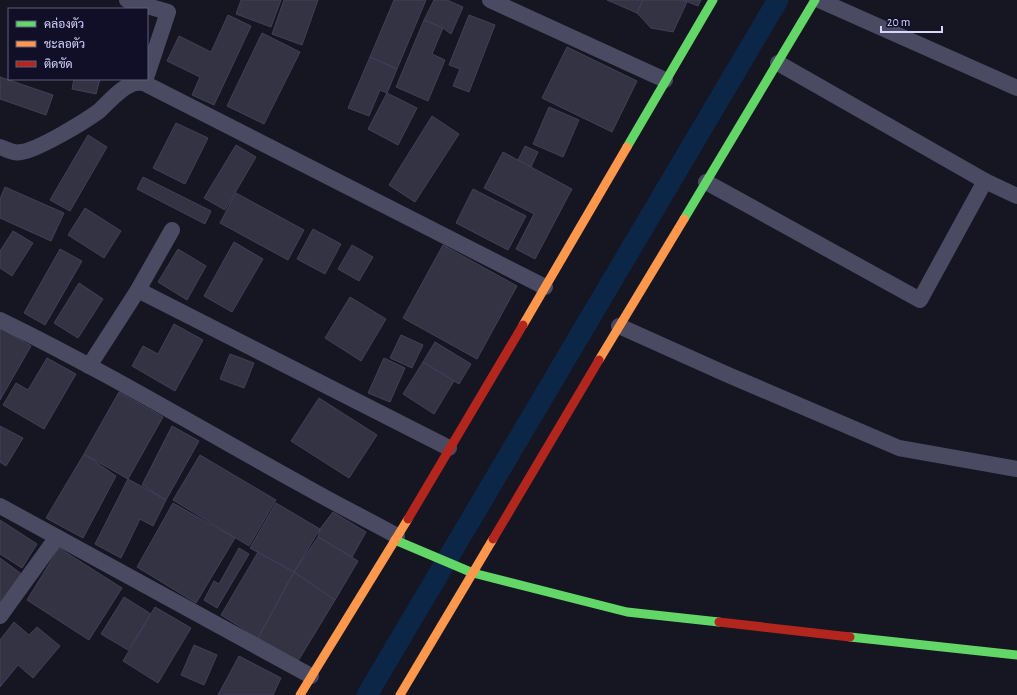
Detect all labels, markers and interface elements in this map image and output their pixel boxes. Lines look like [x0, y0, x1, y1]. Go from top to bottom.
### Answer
legend [8, 8, 148, 80]
scale bar [881, 8, 942, 34]
text: 20 m [887, 16, 910, 28]
text: คล่องตัว [44, 17, 84, 30]
text: ชะลอตัว [44, 37, 85, 50]
text: ติดขัด [44, 57, 73, 70]

